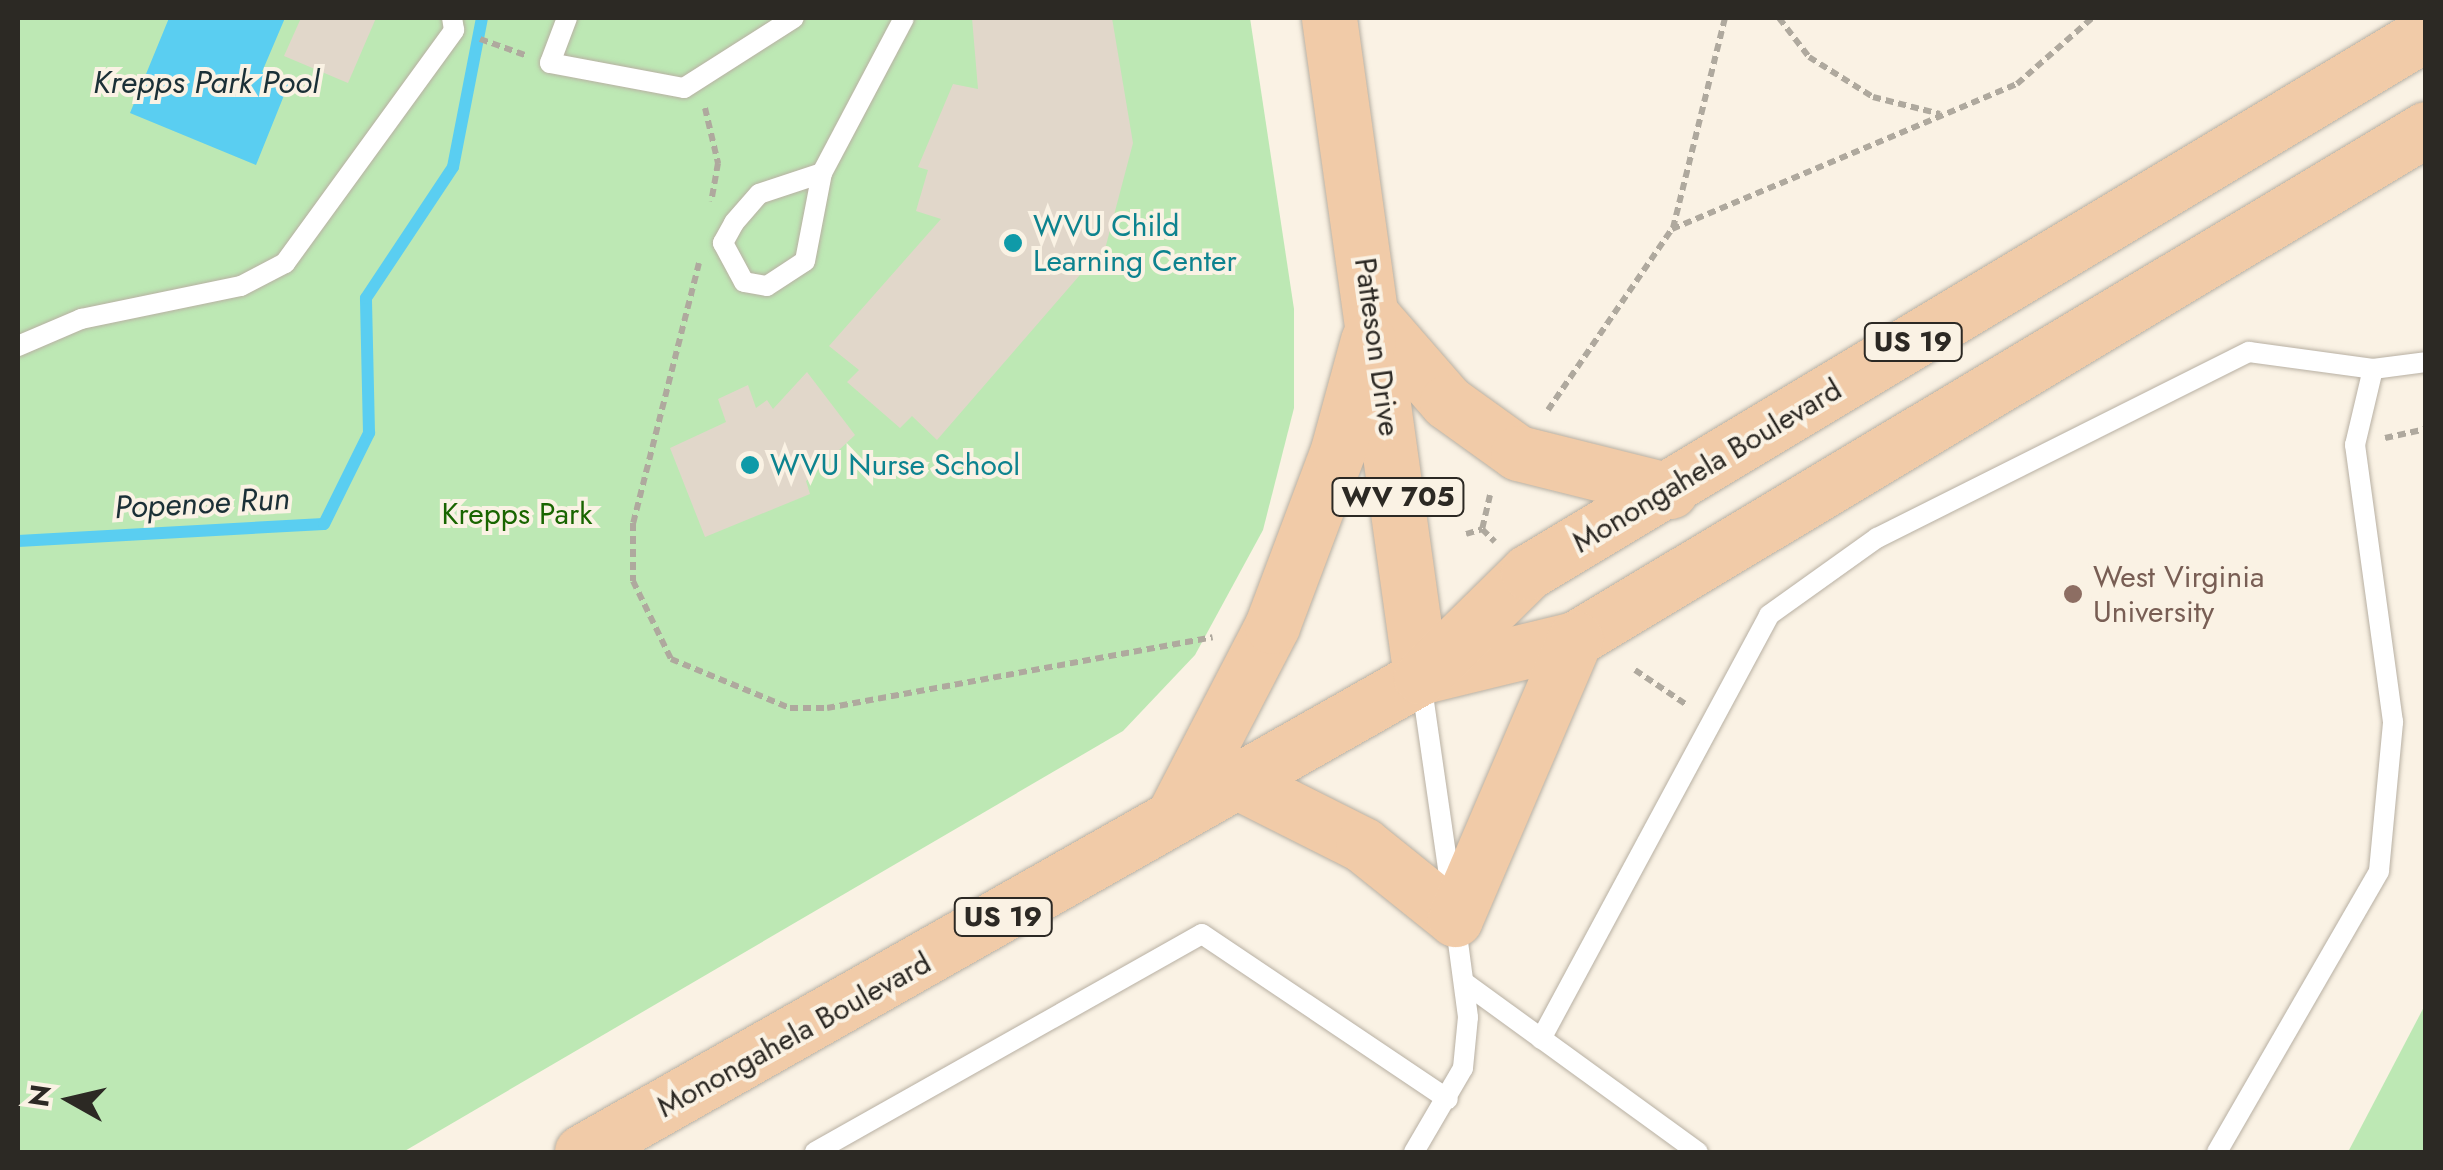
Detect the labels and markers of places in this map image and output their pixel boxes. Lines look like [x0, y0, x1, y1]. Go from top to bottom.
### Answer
place label: WVU Child Learning Center [1033, 208, 1237, 278]
marker: WVU Child Learning Center [1002, 232, 1024, 254]
place label: WVU Nurse School [770, 447, 1020, 483]
marker: WVU Nurse School [739, 454, 761, 476]
place label: West Virginia University [2093, 559, 2264, 630]
marker: West Virginia University [2062, 583, 2084, 605]

